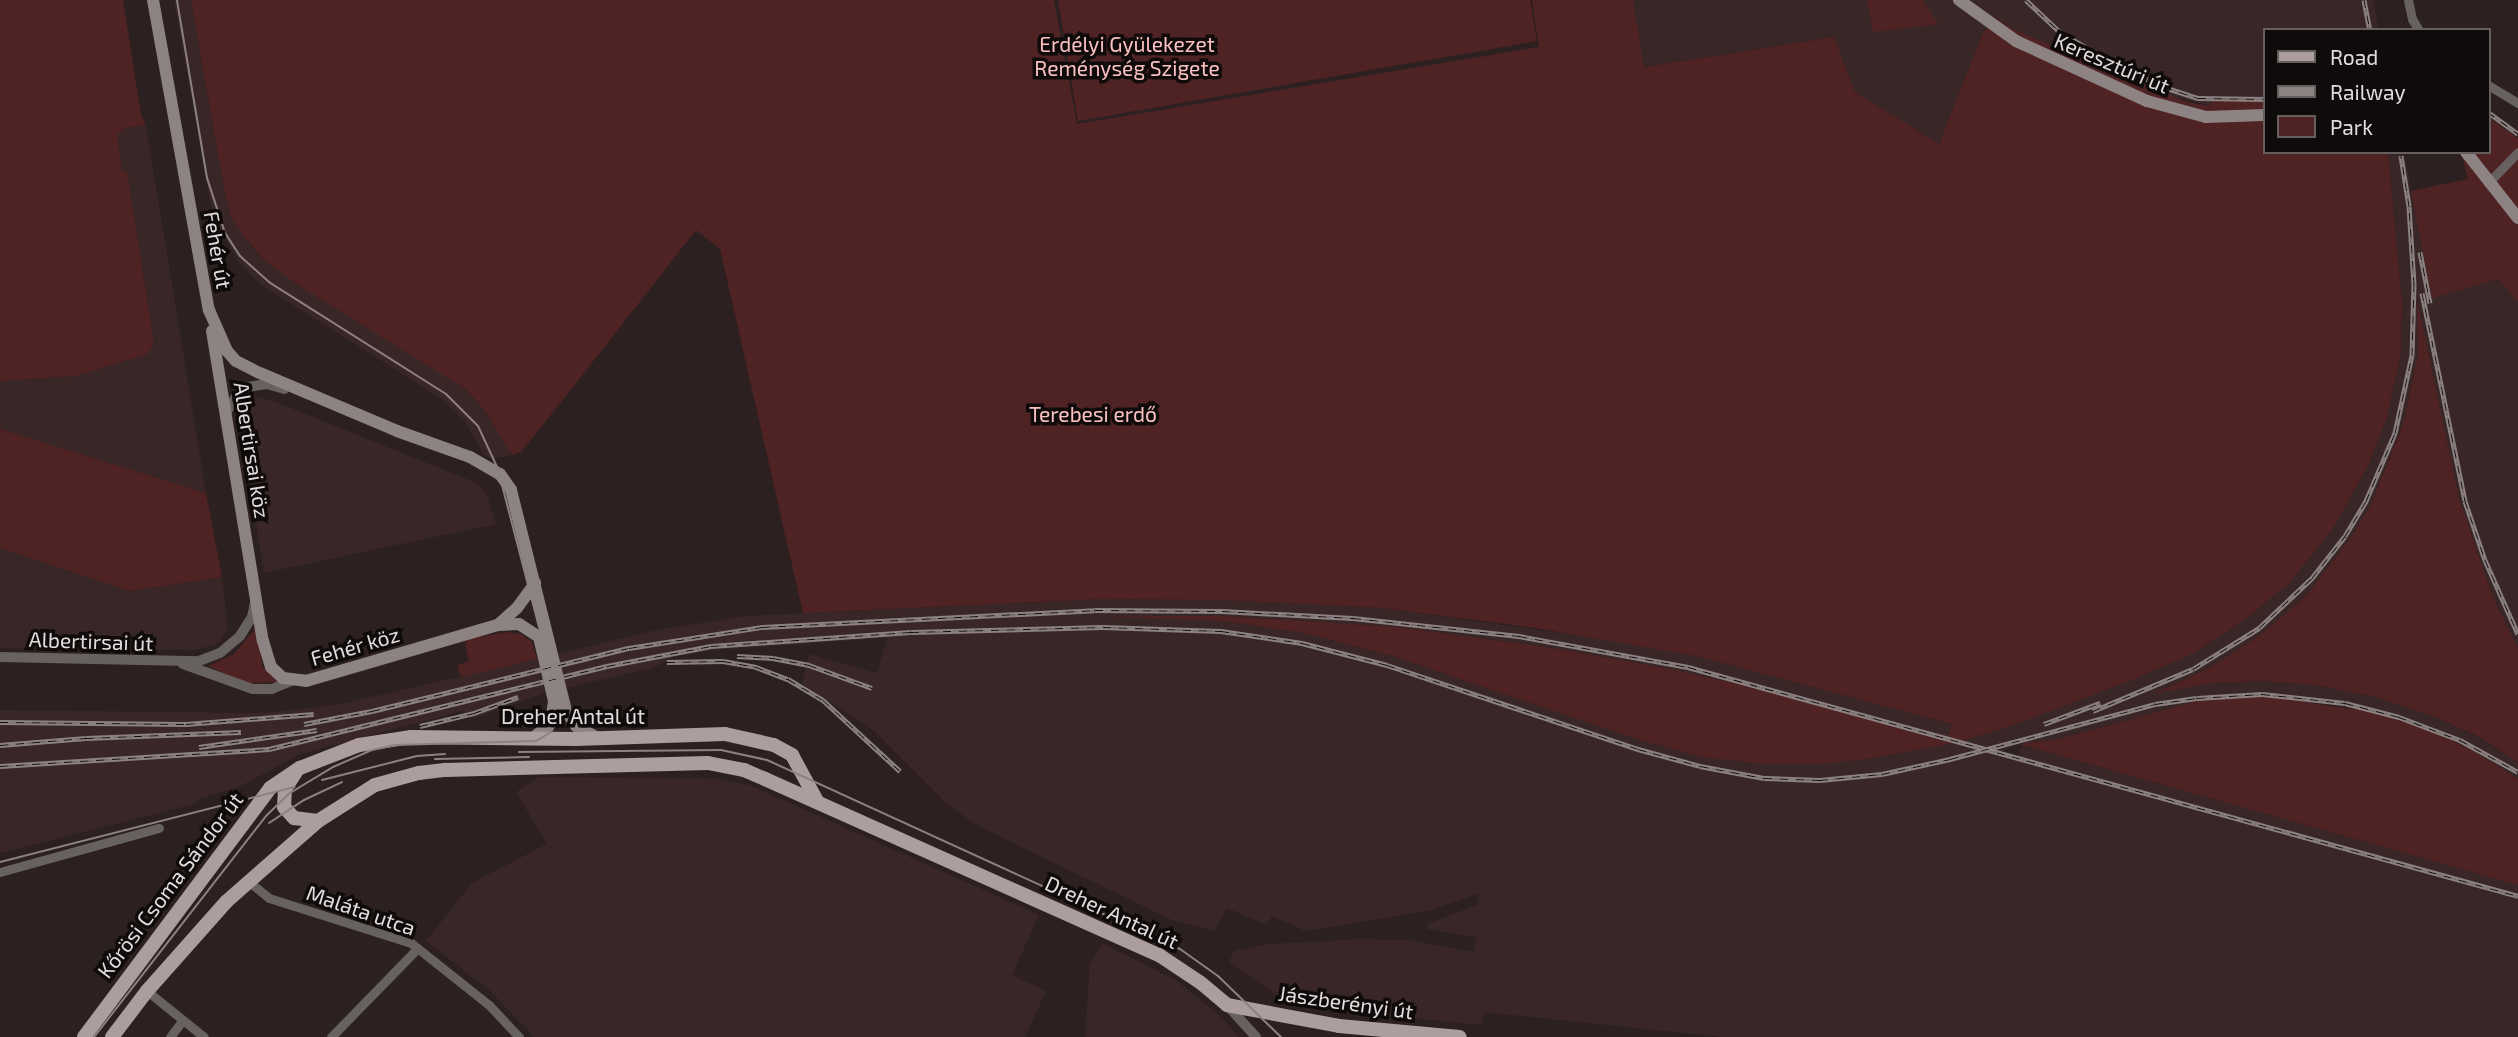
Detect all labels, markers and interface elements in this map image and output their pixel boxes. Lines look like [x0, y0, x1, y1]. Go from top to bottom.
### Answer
street label: Keresztúri út [2051, 27, 2173, 99]
legend [2262, 28, 2490, 154]
park label: Erdélyi Gyülekezet Reménység Szigete [1034, 31, 1220, 81]
text: Road [2330, 44, 2378, 69]
text: Railway [2330, 79, 2406, 104]
text: Park [2330, 114, 2373, 139]
street label: Fehér út [199, 209, 237, 291]
street label: Albertirsai köz [229, 380, 275, 520]
park label: Terebesi erdő [1029, 401, 1157, 427]
street label: Fehér köz [307, 621, 403, 671]
street label: Albertirsai út [28, 626, 154, 656]
street label: Dreher Antal út [500, 703, 646, 729]
street label: Kőrösi Csoma Sándor út [92, 787, 248, 983]
street label: Dreher Antal út [1041, 870, 1183, 954]
street label: Maláta utca [303, 880, 419, 940]
street label: Jászberényi út [1277, 980, 1415, 1024]

